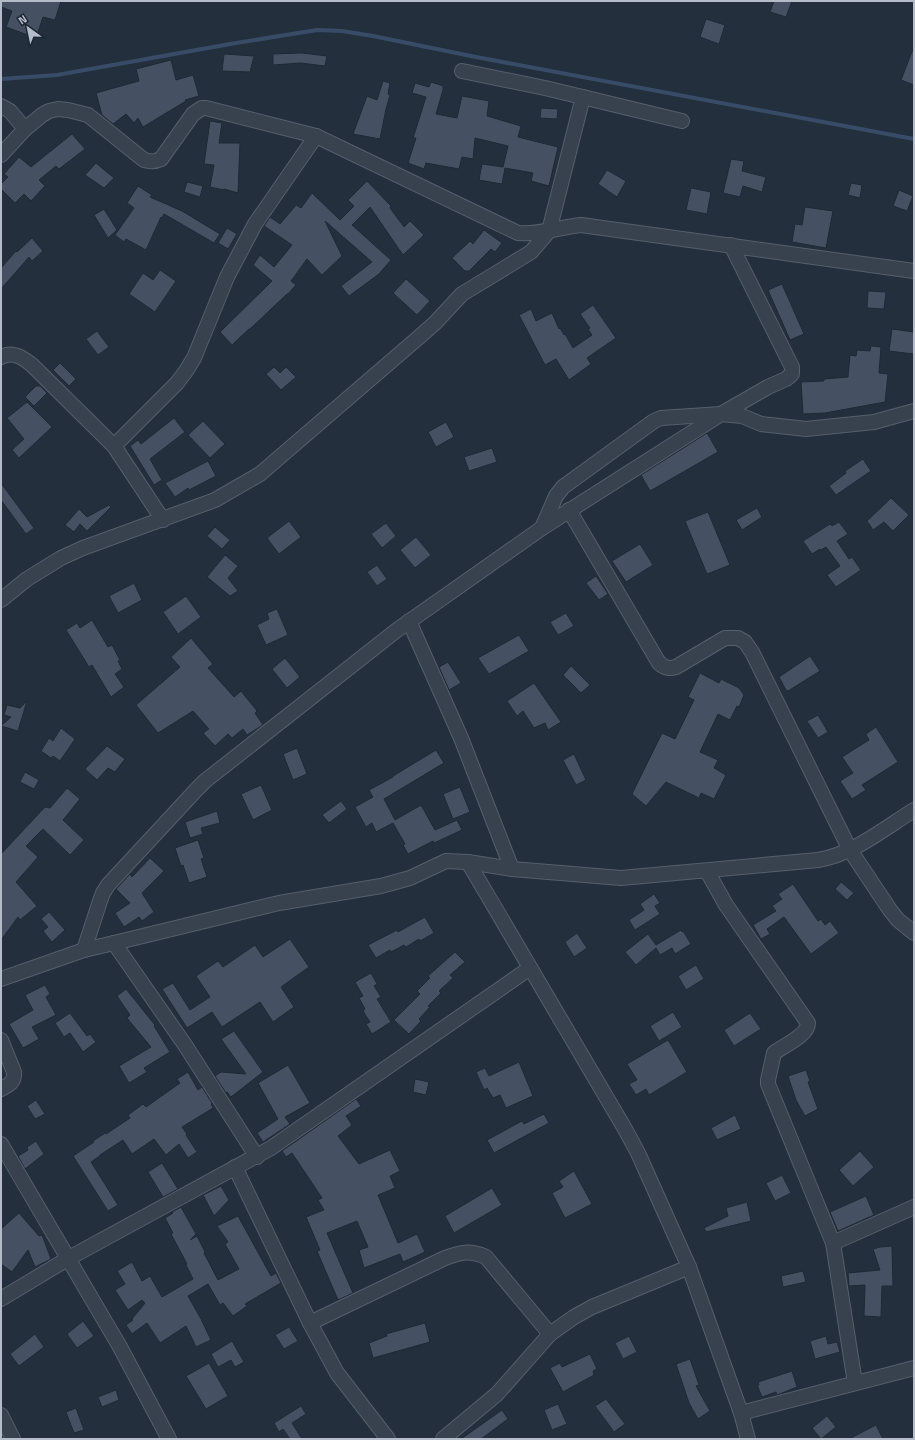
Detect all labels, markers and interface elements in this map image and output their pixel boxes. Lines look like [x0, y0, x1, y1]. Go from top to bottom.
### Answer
north arrow [8, 8, 48, 48]
text: N [15, 11, 30, 28]

